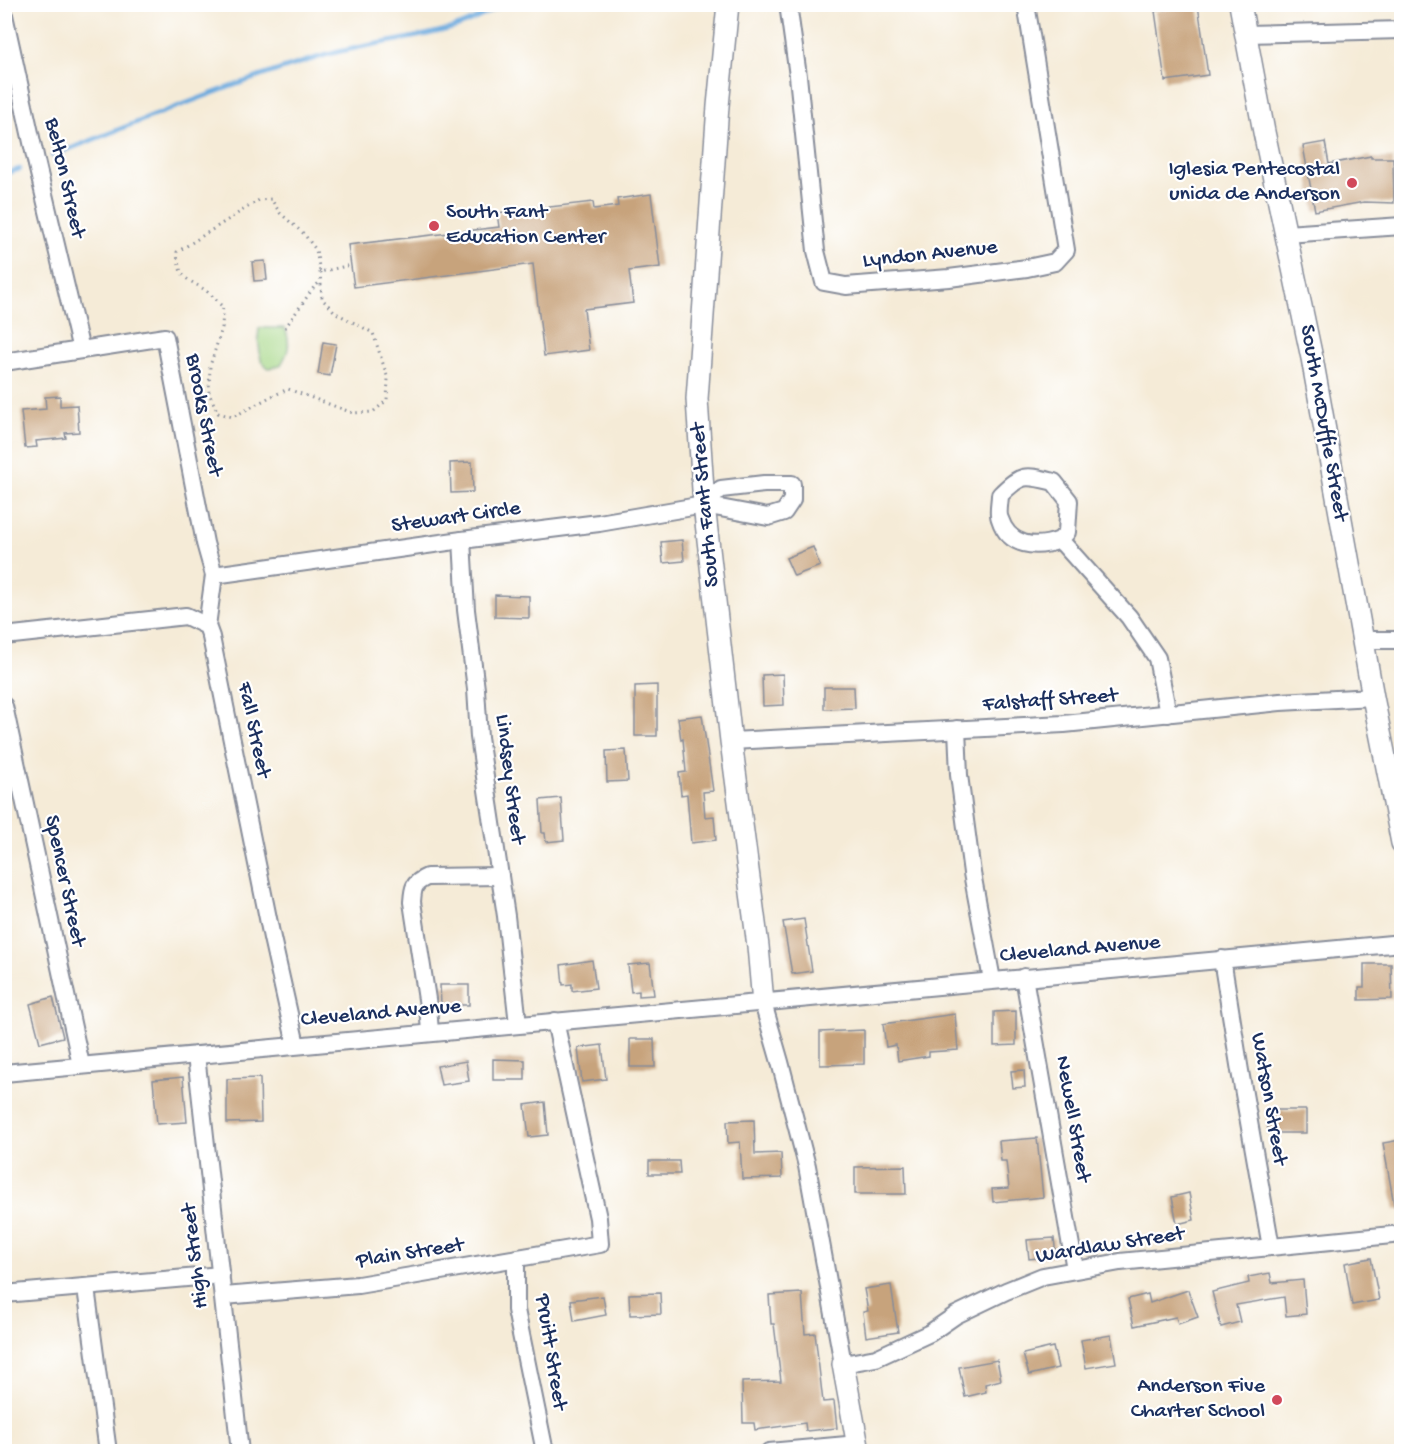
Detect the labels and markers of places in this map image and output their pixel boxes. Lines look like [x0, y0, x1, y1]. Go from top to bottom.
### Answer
place label: Iglesia Pentecostal unida de Anderson [1168, 157, 1341, 208]
marker: Iglesia Pentecostal unida de Anderson [1345, 176, 1359, 190]
place label: South Fant Education Center [446, 200, 608, 251]
marker: South Fant Education Center [427, 219, 441, 233]
place label: Anderson Five Charter School [1131, 1374, 1266, 1425]
marker: Anderson Five Charter School [1270, 1393, 1284, 1407]

